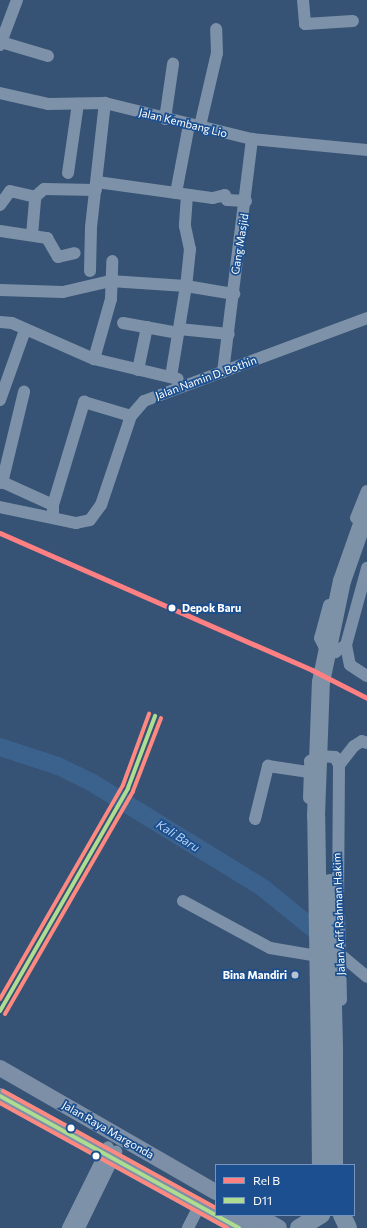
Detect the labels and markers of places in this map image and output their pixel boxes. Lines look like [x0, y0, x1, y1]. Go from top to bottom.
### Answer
marker: Depok Baru [165, 601, 179, 615]
place label: Depok Baru [182, 601, 241, 615]
place label: Bina Mandiri [223, 968, 287, 982]
marker: Bina Mandiri [290, 970, 300, 980]
unlabelled marker [66, 1123, 76, 1133]
unlabelled marker [91, 1151, 101, 1161]

